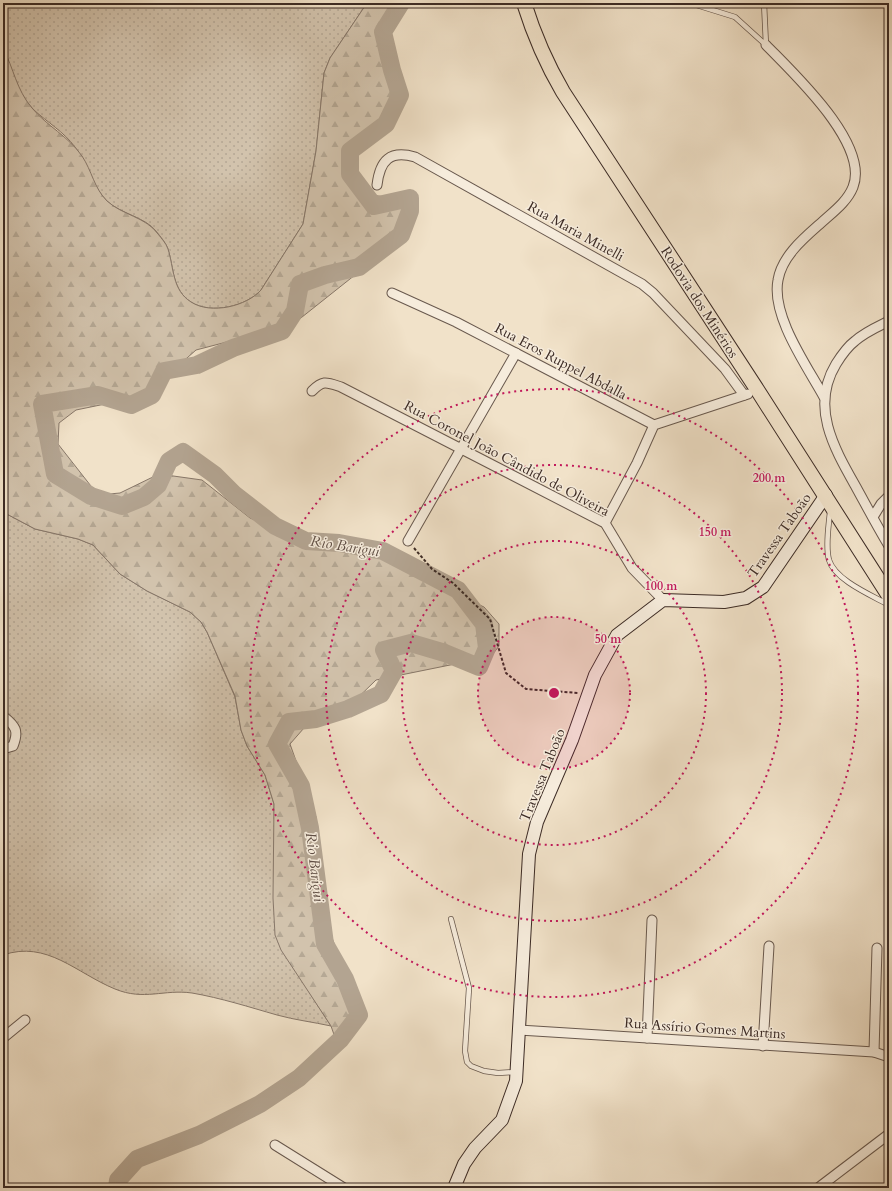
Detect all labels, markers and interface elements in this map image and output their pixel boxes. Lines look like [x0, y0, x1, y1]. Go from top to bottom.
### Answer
street label: Rua Maria Minelli [524, 197, 628, 266]
street label: Rodovia dos Minérios [656, 243, 743, 362]
street label: Rua Eros Ruppel Abdalla [491, 319, 630, 404]
street label: Rua Coronel João Cândido de Oliveira [401, 396, 613, 521]
text: 200 m [753, 470, 786, 486]
street label: Travessa Taboão [743, 489, 816, 581]
text: 150 m [699, 524, 732, 540]
water label: Rio Barigui [309, 531, 382, 561]
text: 100 m [645, 578, 678, 594]
text: 50 m [595, 631, 622, 647]
centre of rings [547, 686, 561, 700]
street label: Travessa Taboão [515, 725, 570, 825]
water label: Rio Barigui [301, 831, 329, 904]
street label: Rua Assírio Gomes Martins [624, 1013, 786, 1044]

